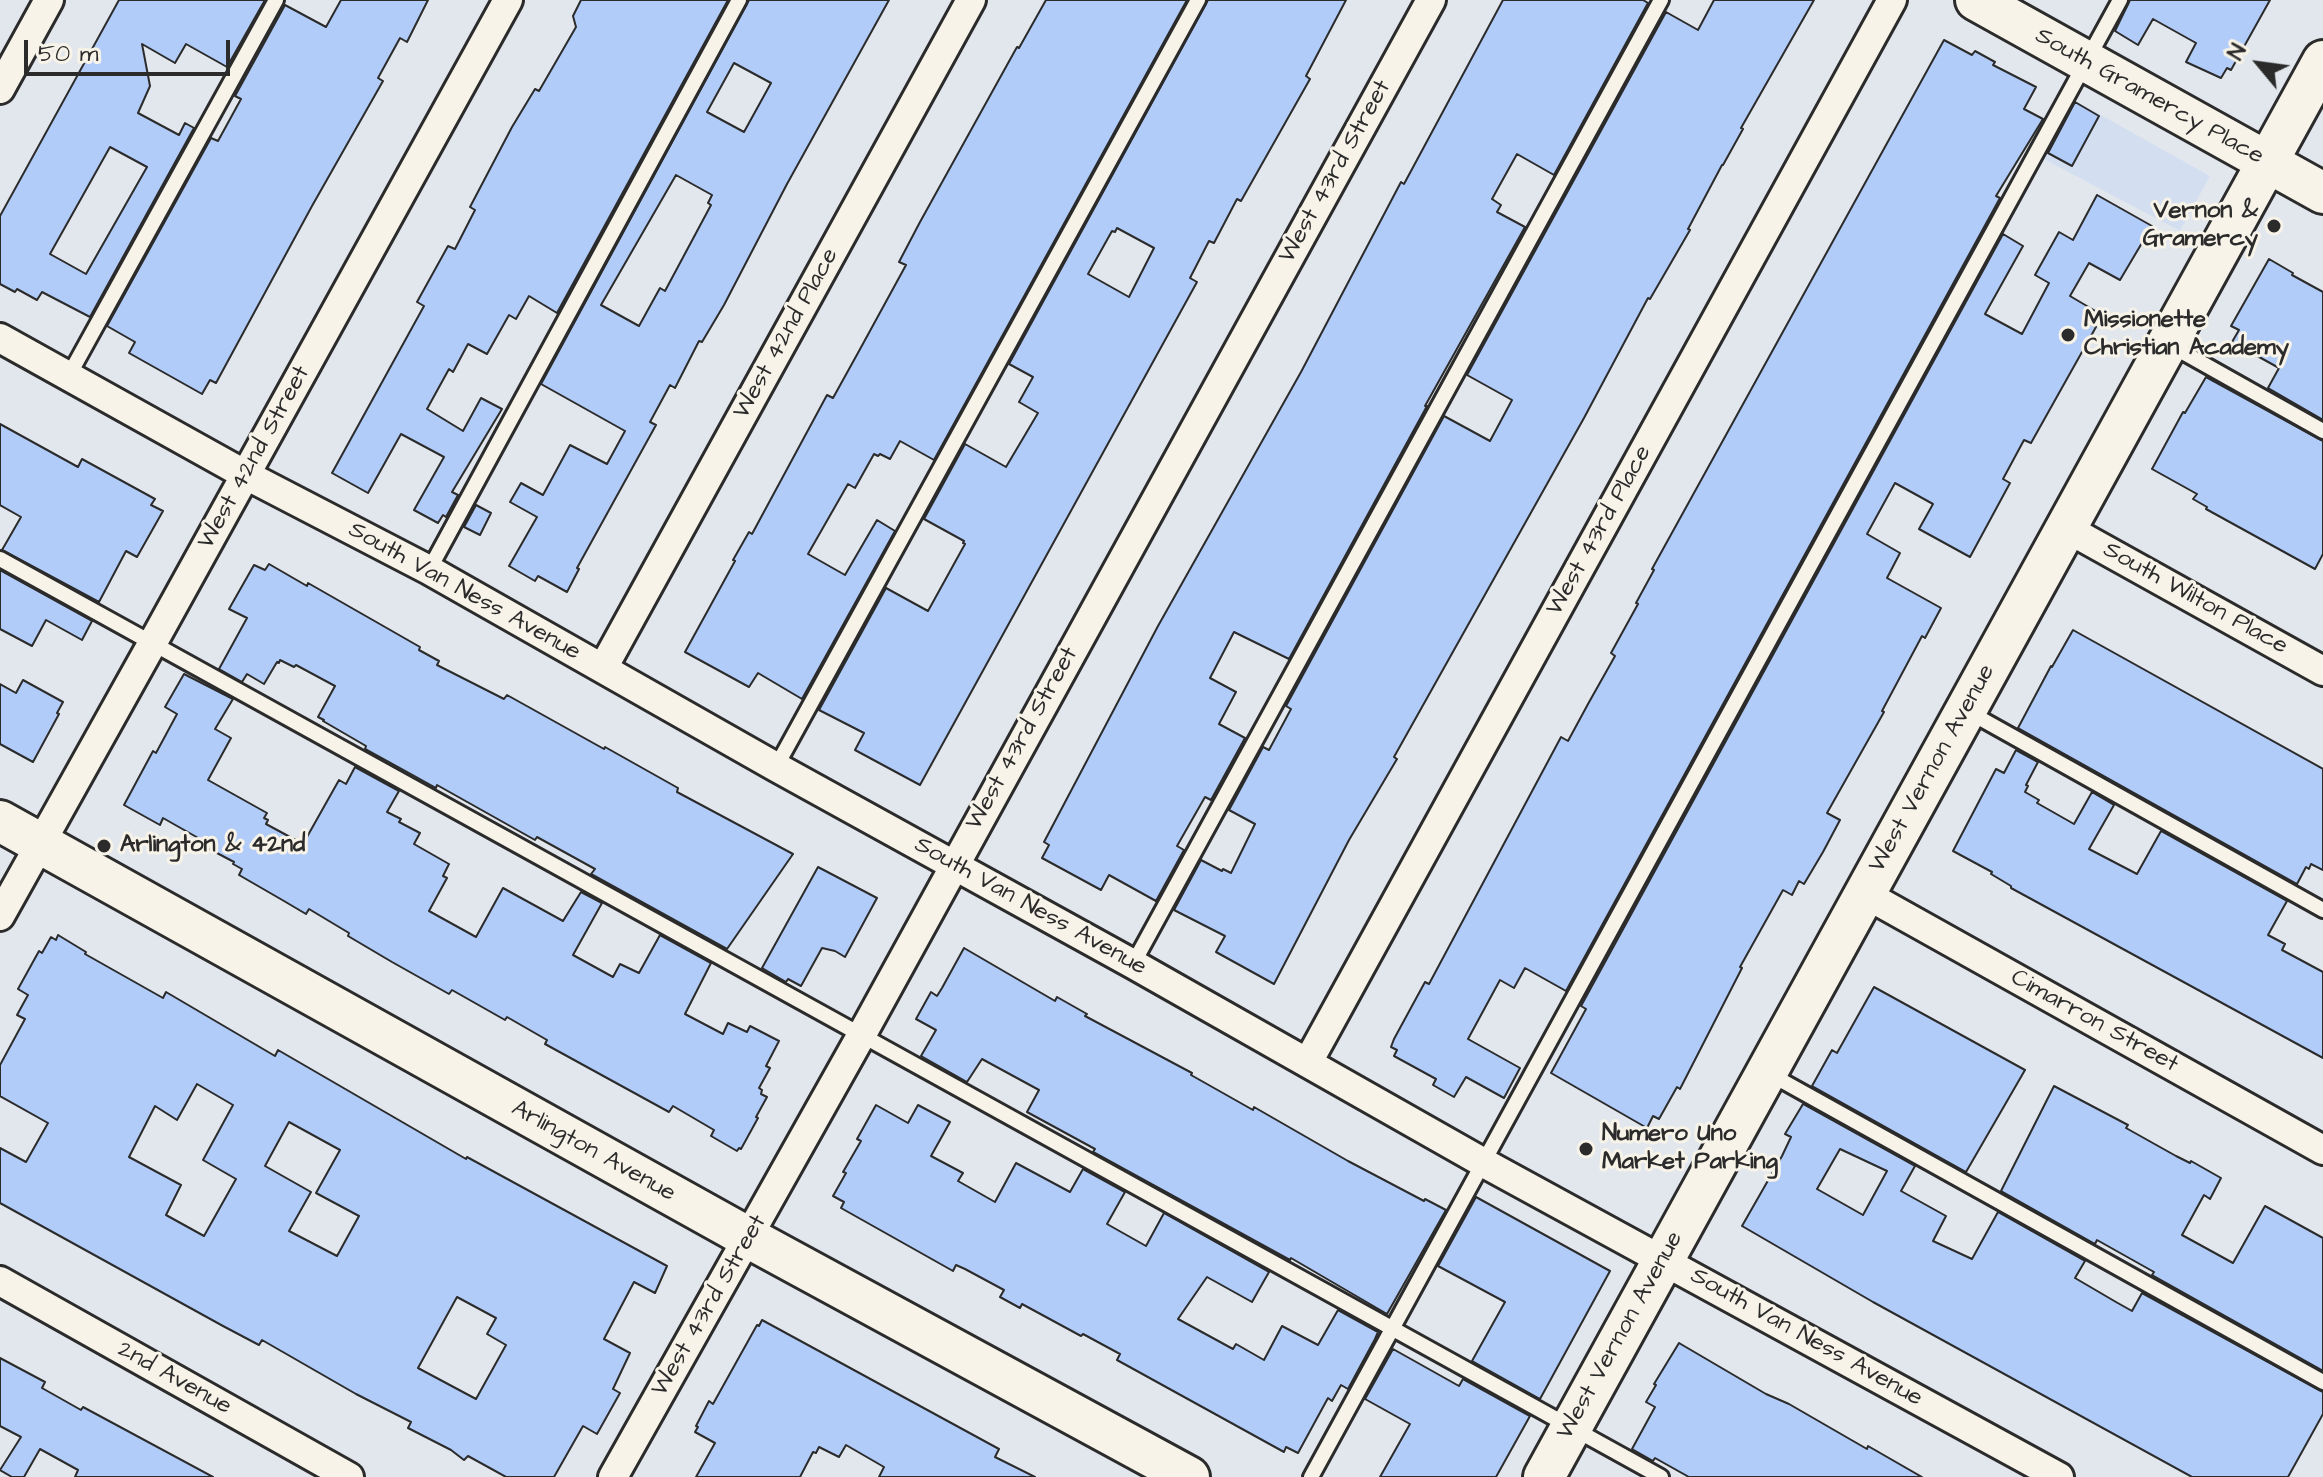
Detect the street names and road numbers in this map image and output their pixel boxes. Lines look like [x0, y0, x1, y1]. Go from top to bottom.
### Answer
street label: South Gramercy Place [2030, 22, 2268, 172]
street label: West 43rd Street [1274, 76, 1398, 268]
street label: West 42nd Place [728, 244, 846, 424]
street label: West 42nd Street [193, 361, 317, 555]
street label: West 43rd Place [1541, 441, 1659, 621]
street label: South Van Ness Avenue [343, 516, 585, 668]
street label: South Wilton Place [2098, 536, 2292, 662]
street label: West 43rd Street [961, 643, 1085, 835]
street label: West Vernon Avenue [1864, 660, 2002, 878]
street label: South Van Ness Avenue [909, 831, 1151, 983]
street label: Cimarron Street [2005, 964, 2183, 1080]
street label: Arlington Avenue [506, 1095, 680, 1209]
street label: West 43rd Street [646, 1210, 774, 1402]
street label: West Vernon Avenue [1552, 1227, 1690, 1445]
street label: South Van Ness Avenue [1685, 1262, 1927, 1414]
street label: 2nd Avenue [112, 1336, 236, 1422]

